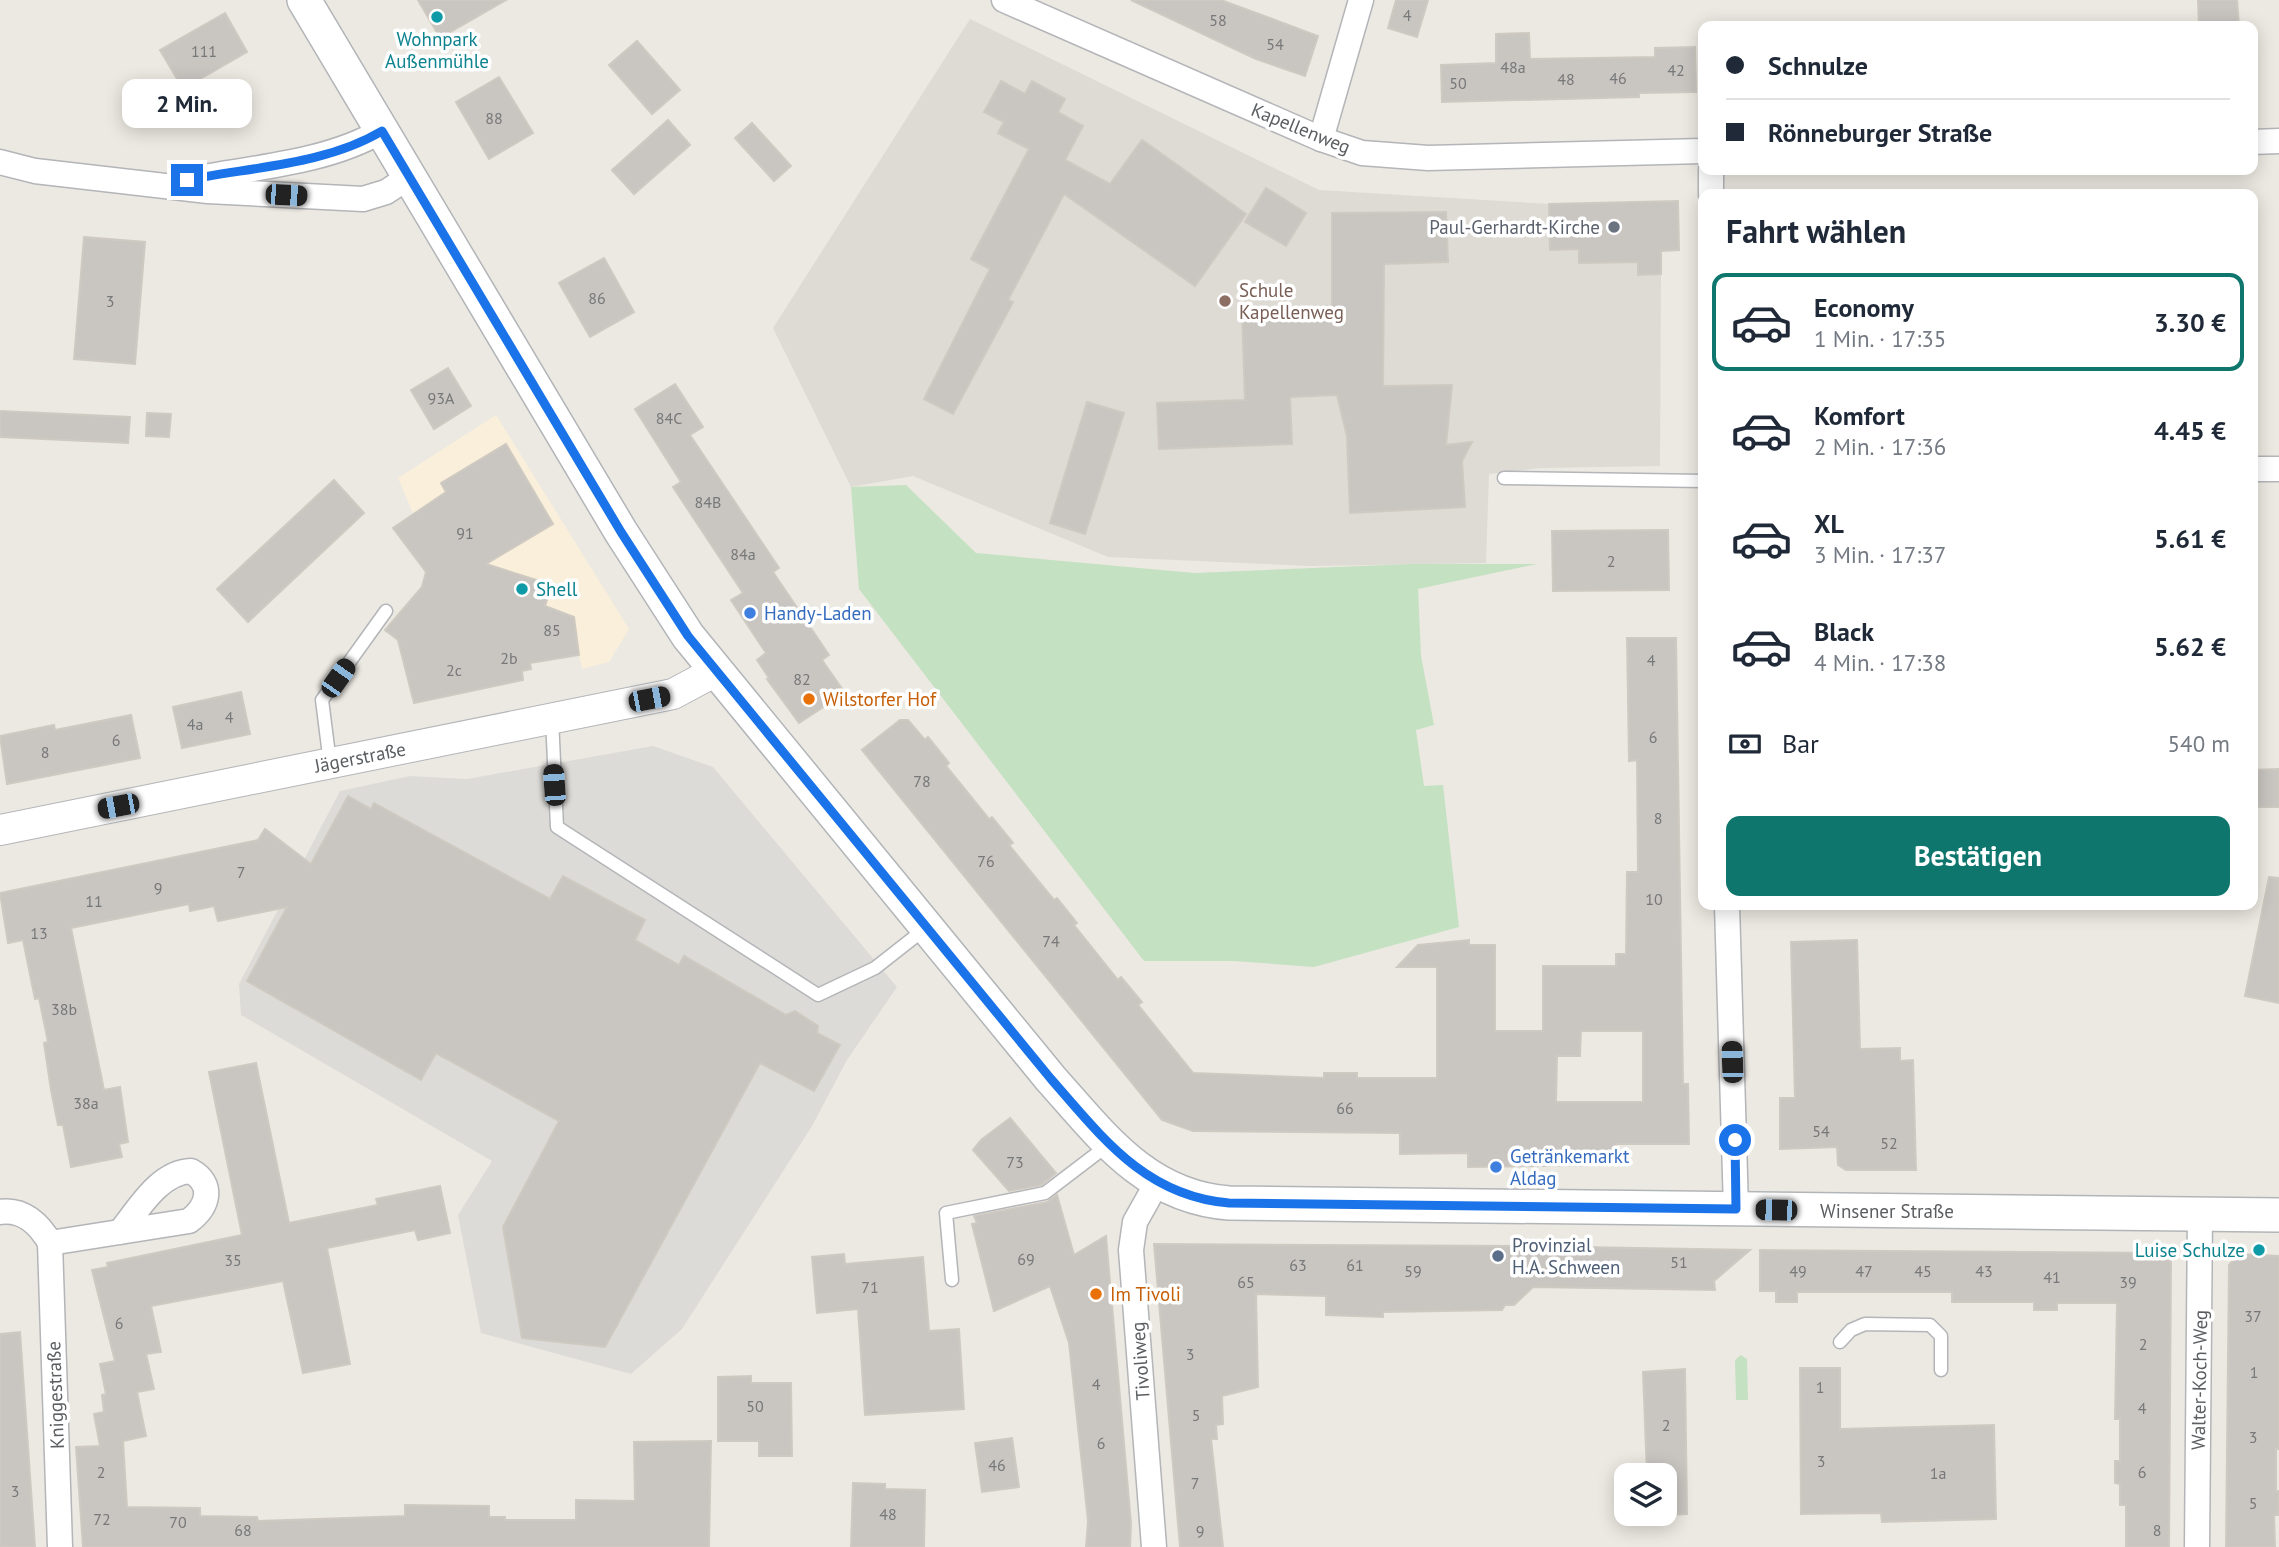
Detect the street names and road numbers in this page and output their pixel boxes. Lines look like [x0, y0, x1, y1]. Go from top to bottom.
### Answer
street label: Kapellenweg [1248, 97, 1354, 159]
street label: Jägerstraße [311, 736, 408, 778]
street label: Winsener Straße [1820, 1199, 1954, 1223]
street label: Walter-Koch-Weg [2186, 1310, 2212, 1450]
street label: Tivoliweg [1125, 1321, 1155, 1401]
street label: Kniggestraße [41, 1341, 69, 1449]

